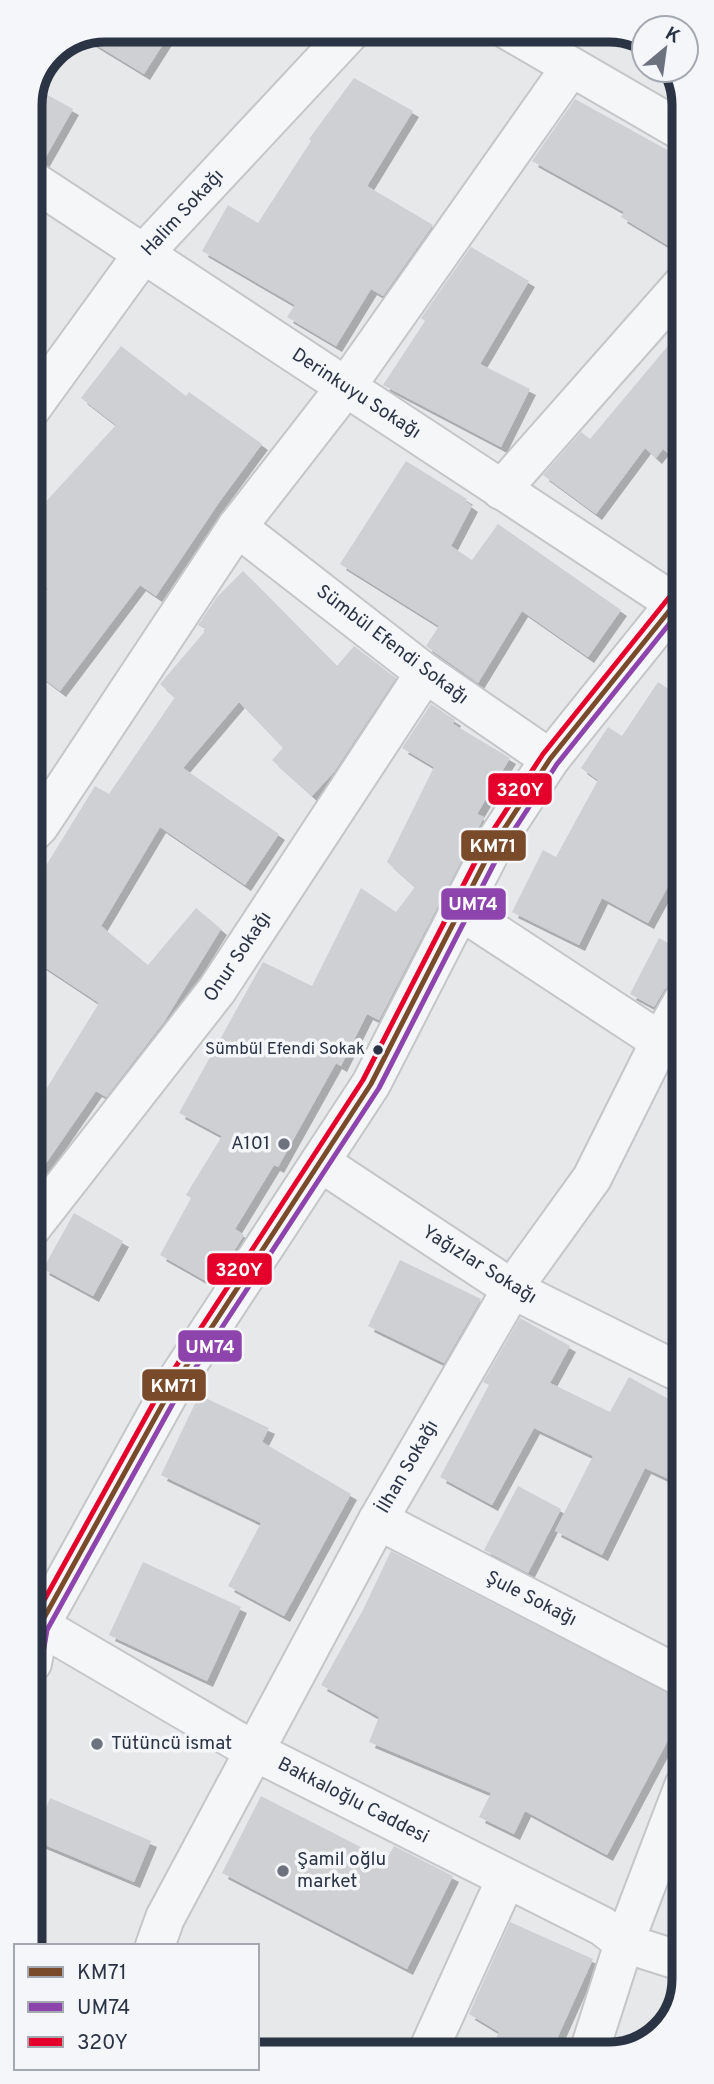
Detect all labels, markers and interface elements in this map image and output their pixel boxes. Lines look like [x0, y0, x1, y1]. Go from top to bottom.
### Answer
north arrow [630, 14, 700, 84]
text: K [661, 22, 684, 50]
street label: Halim Sokağı [137, 164, 229, 262]
street label: Derinkuyu Sokağı [287, 343, 425, 445]
street label: Sümbül Efendi Sokağı [311, 580, 473, 710]
line badge: 320Y [487, 772, 553, 806]
text: 320Y [496, 779, 544, 803]
line badge: KM71 [460, 829, 527, 862]
text: KM71 [470, 835, 516, 859]
line badge: UM74 [440, 887, 507, 921]
text: UM74 [448, 893, 498, 917]
street label: Onur Sokağı [199, 907, 277, 1007]
place label: Sümbül Efendi Sokak [205, 1039, 365, 1061]
marker: Sümbül Efendi Sokak [371, 1043, 385, 1057]
place label: A101 [231, 1132, 270, 1156]
marker: A101 [276, 1136, 292, 1152]
street label: Yağızlar Sokağı [417, 1220, 541, 1310]
line badge: 320Y [206, 1252, 273, 1286]
text: 320Y [215, 1259, 263, 1283]
line badge: UM74 [177, 1329, 243, 1363]
text: UM74 [185, 1336, 235, 1360]
line badge: KM71 [141, 1368, 207, 1402]
text: KM71 [151, 1375, 197, 1399]
street label: İlhan Sokağı [371, 1416, 444, 1518]
street label: Şule Sokağı [481, 1566, 581, 1632]
place label: Tütüncü ismat [111, 1732, 232, 1756]
marker: Tütüncü ismat [89, 1736, 105, 1752]
street label: Bakkaloğlu Caddesi [273, 1752, 433, 1850]
place label: Şamil oğlu market [297, 1848, 386, 1894]
marker: Şamil oğlu market [275, 1863, 291, 1879]
legend [14, 1944, 259, 2070]
text: KM71 [77, 1960, 127, 1987]
text: UM74 [77, 1995, 130, 2022]
text: 320Y [77, 2030, 128, 2057]

